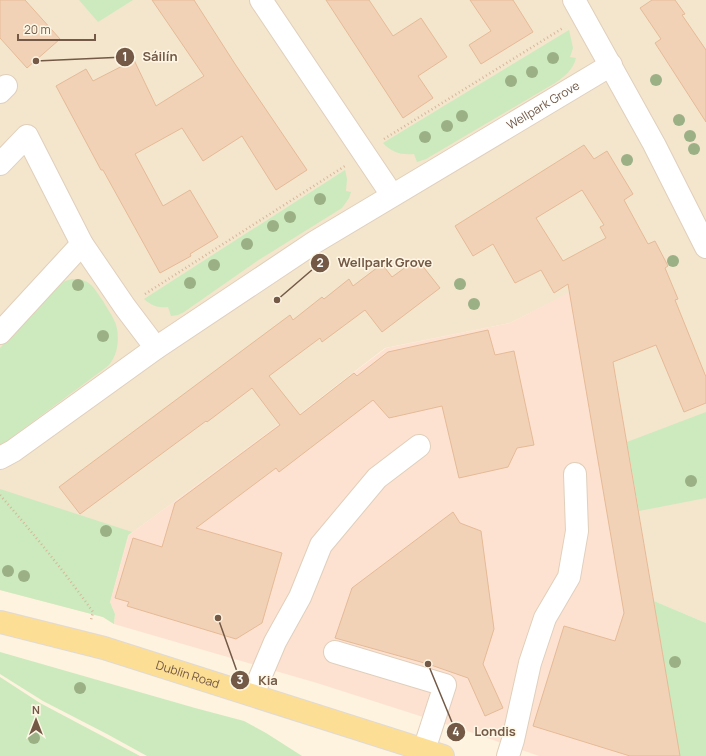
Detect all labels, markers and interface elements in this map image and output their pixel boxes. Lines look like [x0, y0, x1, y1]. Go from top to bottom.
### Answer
scale bar [18, 16, 95, 42]
text: 20 m [24, 21, 51, 38]
callout: Sáilín [115, 44, 186, 69]
text: Sáilín [142, 47, 178, 65]
text: 1 [122, 48, 128, 65]
street label: Wellpark Grove [503, 77, 583, 133]
callout: Wellpark Grove [310, 250, 440, 275]
text: Wellpark Grove [338, 253, 432, 271]
text: 2 [316, 254, 324, 271]
street label: Dublin Road [154, 656, 222, 692]
callout: Kia [230, 668, 285, 693]
text: 3 [237, 671, 244, 688]
text: Kia [258, 671, 278, 689]
north arrow [16, 700, 56, 740]
text: N [32, 702, 40, 717]
callout: Londis [446, 719, 523, 744]
text: Londis [474, 722, 516, 740]
text: 4 [452, 723, 460, 740]

